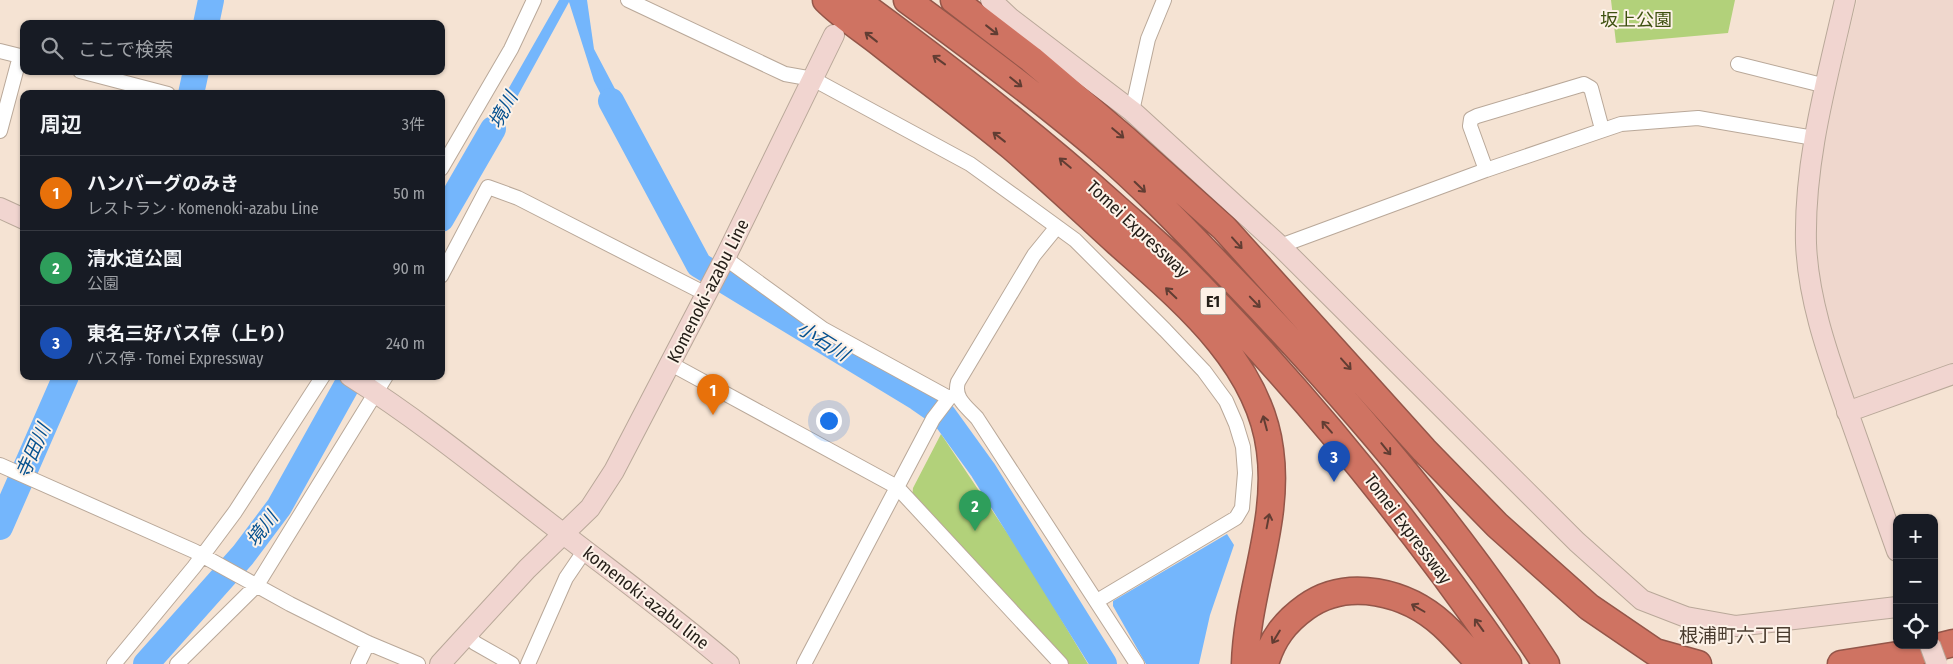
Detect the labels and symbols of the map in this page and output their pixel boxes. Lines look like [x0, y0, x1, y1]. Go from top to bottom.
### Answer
park label: 坂上公園 [1600, 9, 1672, 31]
one-way arrow [985, 24, 998, 35]
one-way arrow [865, 31, 878, 42]
one-way arrow [932, 55, 946, 65]
one-way arrow [1010, 76, 1023, 87]
water label: 境川 [484, 86, 523, 132]
one-way arrow [1111, 127, 1124, 139]
one-way arrow [993, 132, 1006, 143]
one-way arrow [1058, 157, 1071, 168]
street label: Tomei Expressway [1082, 176, 1194, 282]
one-way arrow [1134, 181, 1146, 193]
street label: Komenoki-azabu Line [662, 215, 754, 367]
one-way arrow [1231, 236, 1243, 249]
one-way arrow [1165, 287, 1178, 299]
road number: E1 [1200, 288, 1226, 314]
one-way arrow [1249, 296, 1261, 308]
water label: 小石川 [793, 316, 855, 367]
one-way arrow [1340, 357, 1352, 370]
pin: 1 [697, 374, 729, 415]
your location [816, 408, 842, 434]
one-way arrow [1259, 416, 1269, 432]
water label: 寺田川 [11, 418, 56, 482]
one-way arrow [1321, 420, 1332, 433]
pin: 3 [1318, 441, 1350, 482]
one-way arrow [1381, 443, 1392, 456]
street label: Tomei Expressway [1359, 470, 1457, 588]
pin: 2 [959, 490, 991, 531]
water label: 境川 [241, 505, 284, 551]
one-way arrow [1264, 513, 1274, 529]
street label: komenoki-azabu line [579, 542, 714, 654]
one-way arrow [1412, 603, 1426, 613]
one-way arrow [1474, 618, 1484, 632]
district label: 根浦町六丁目 [1679, 624, 1793, 647]
one-way arrow [1270, 630, 1281, 644]

